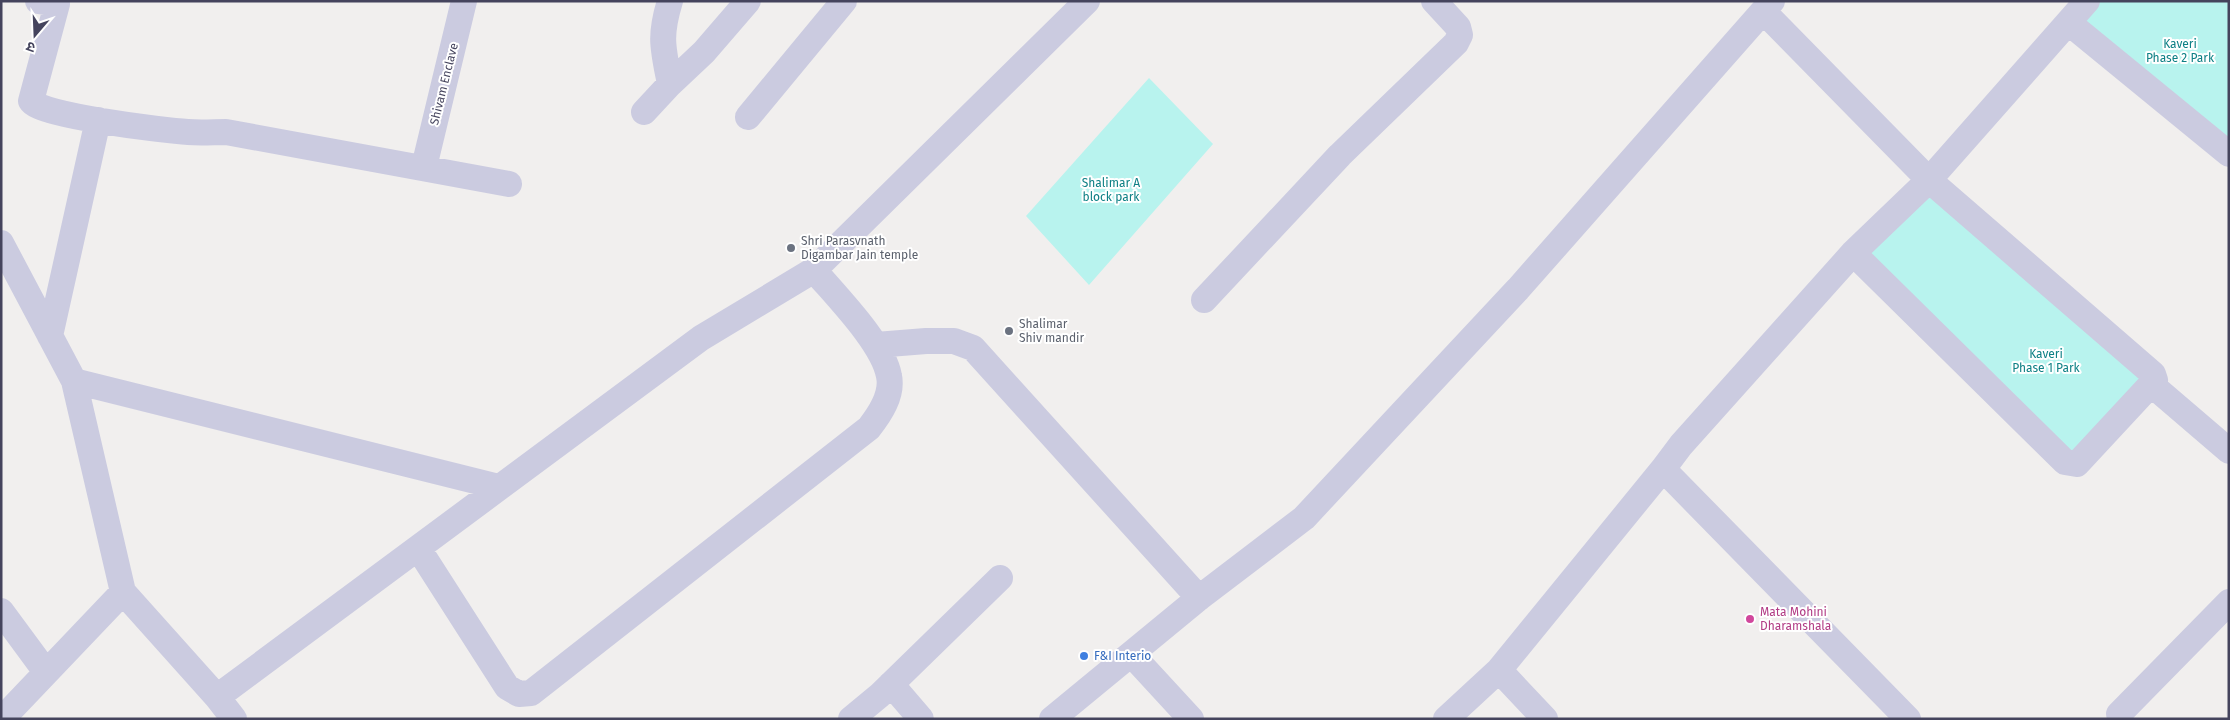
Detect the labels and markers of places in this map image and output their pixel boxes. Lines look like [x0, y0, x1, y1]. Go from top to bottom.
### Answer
place label: Shri Parasvnath Digambar Jain temple [801, 234, 918, 262]
marker: Shri Parasvnath Digambar Jain temple [785, 242, 797, 254]
place label: Shalimar Shiv mandir [1019, 317, 1084, 345]
marker: Shalimar Shiv mandir [1003, 325, 1015, 337]
place label: Mata Mohini Dharamshala [1760, 605, 1831, 633]
marker: Mata Mohini Dharamshala [1744, 613, 1756, 625]
place label: F&I Interio [1094, 649, 1151, 663]
marker: F&I Interio [1078, 650, 1090, 662]

